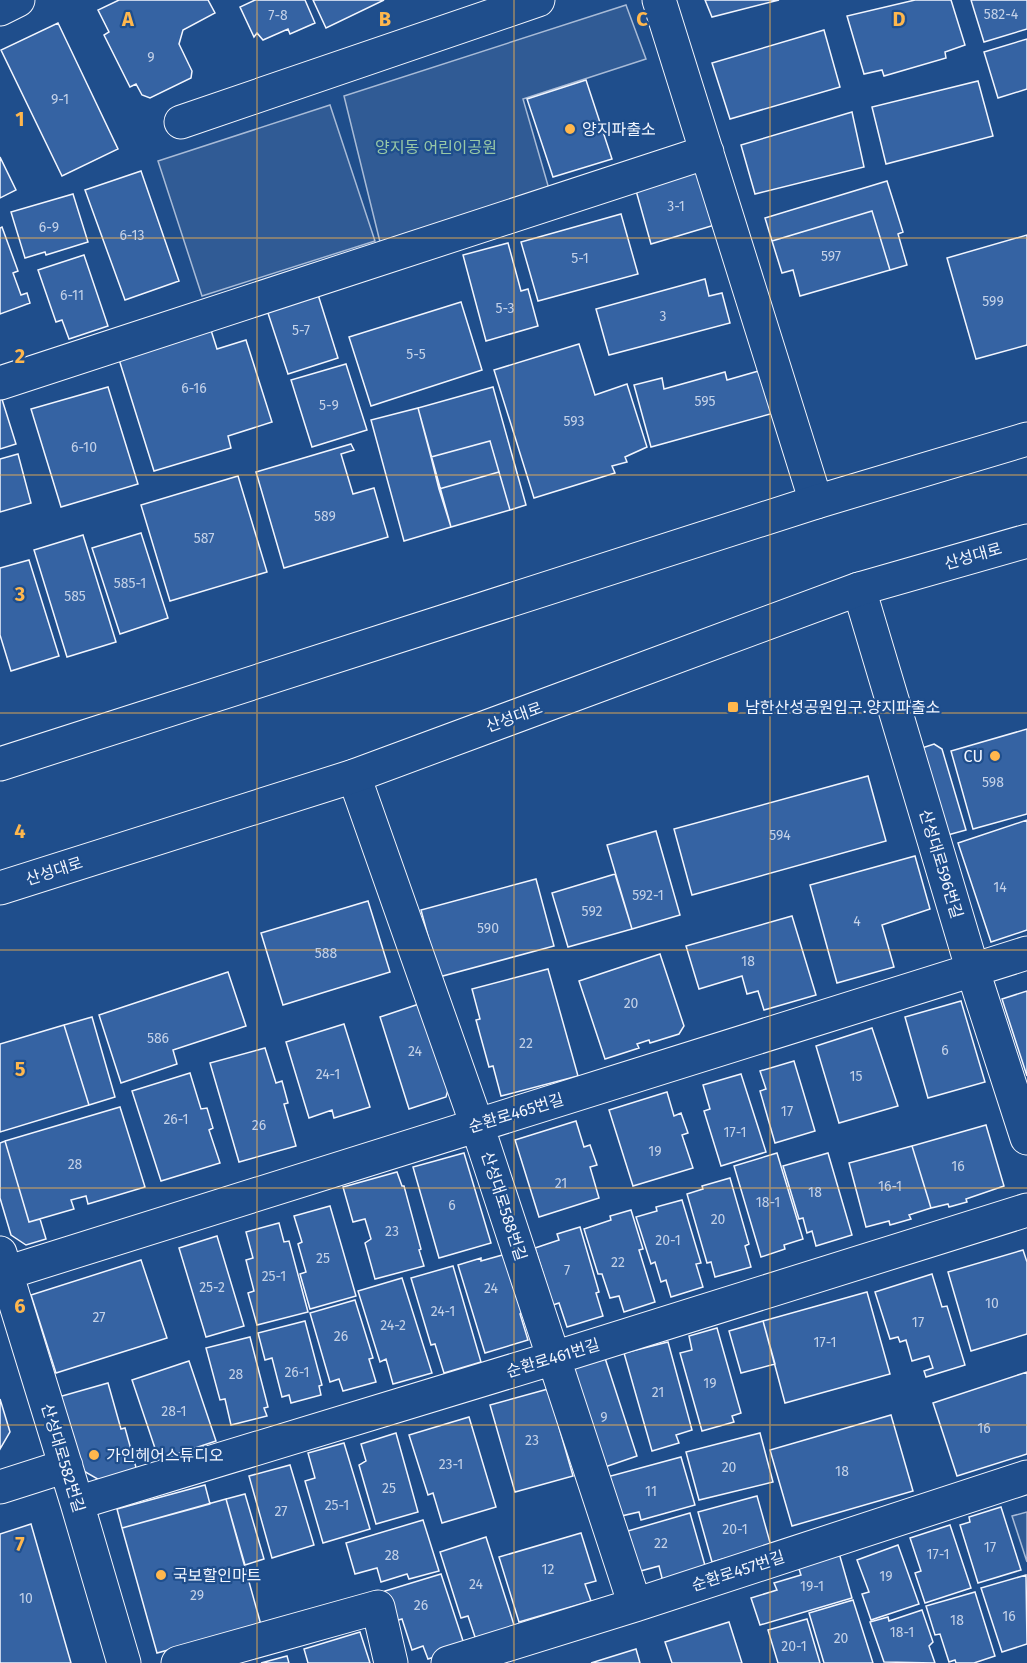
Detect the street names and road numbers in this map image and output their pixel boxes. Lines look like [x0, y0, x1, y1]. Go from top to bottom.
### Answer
street label: 산성대로 [942, 539, 1004, 573]
street label: 산성대로 [483, 698, 545, 736]
street label: 산성대로596번길 [915, 807, 967, 921]
street label: 산성대로 [23, 853, 85, 889]
street label: 순환로465번길 [466, 1090, 566, 1136]
street label: 산성대로588번길 [477, 1149, 531, 1263]
street label: 순환로461번길 [504, 1335, 602, 1381]
street label: 산성대로582번길 [37, 1401, 89, 1515]
street label: 순환로457번길 [689, 1547, 787, 1595]

